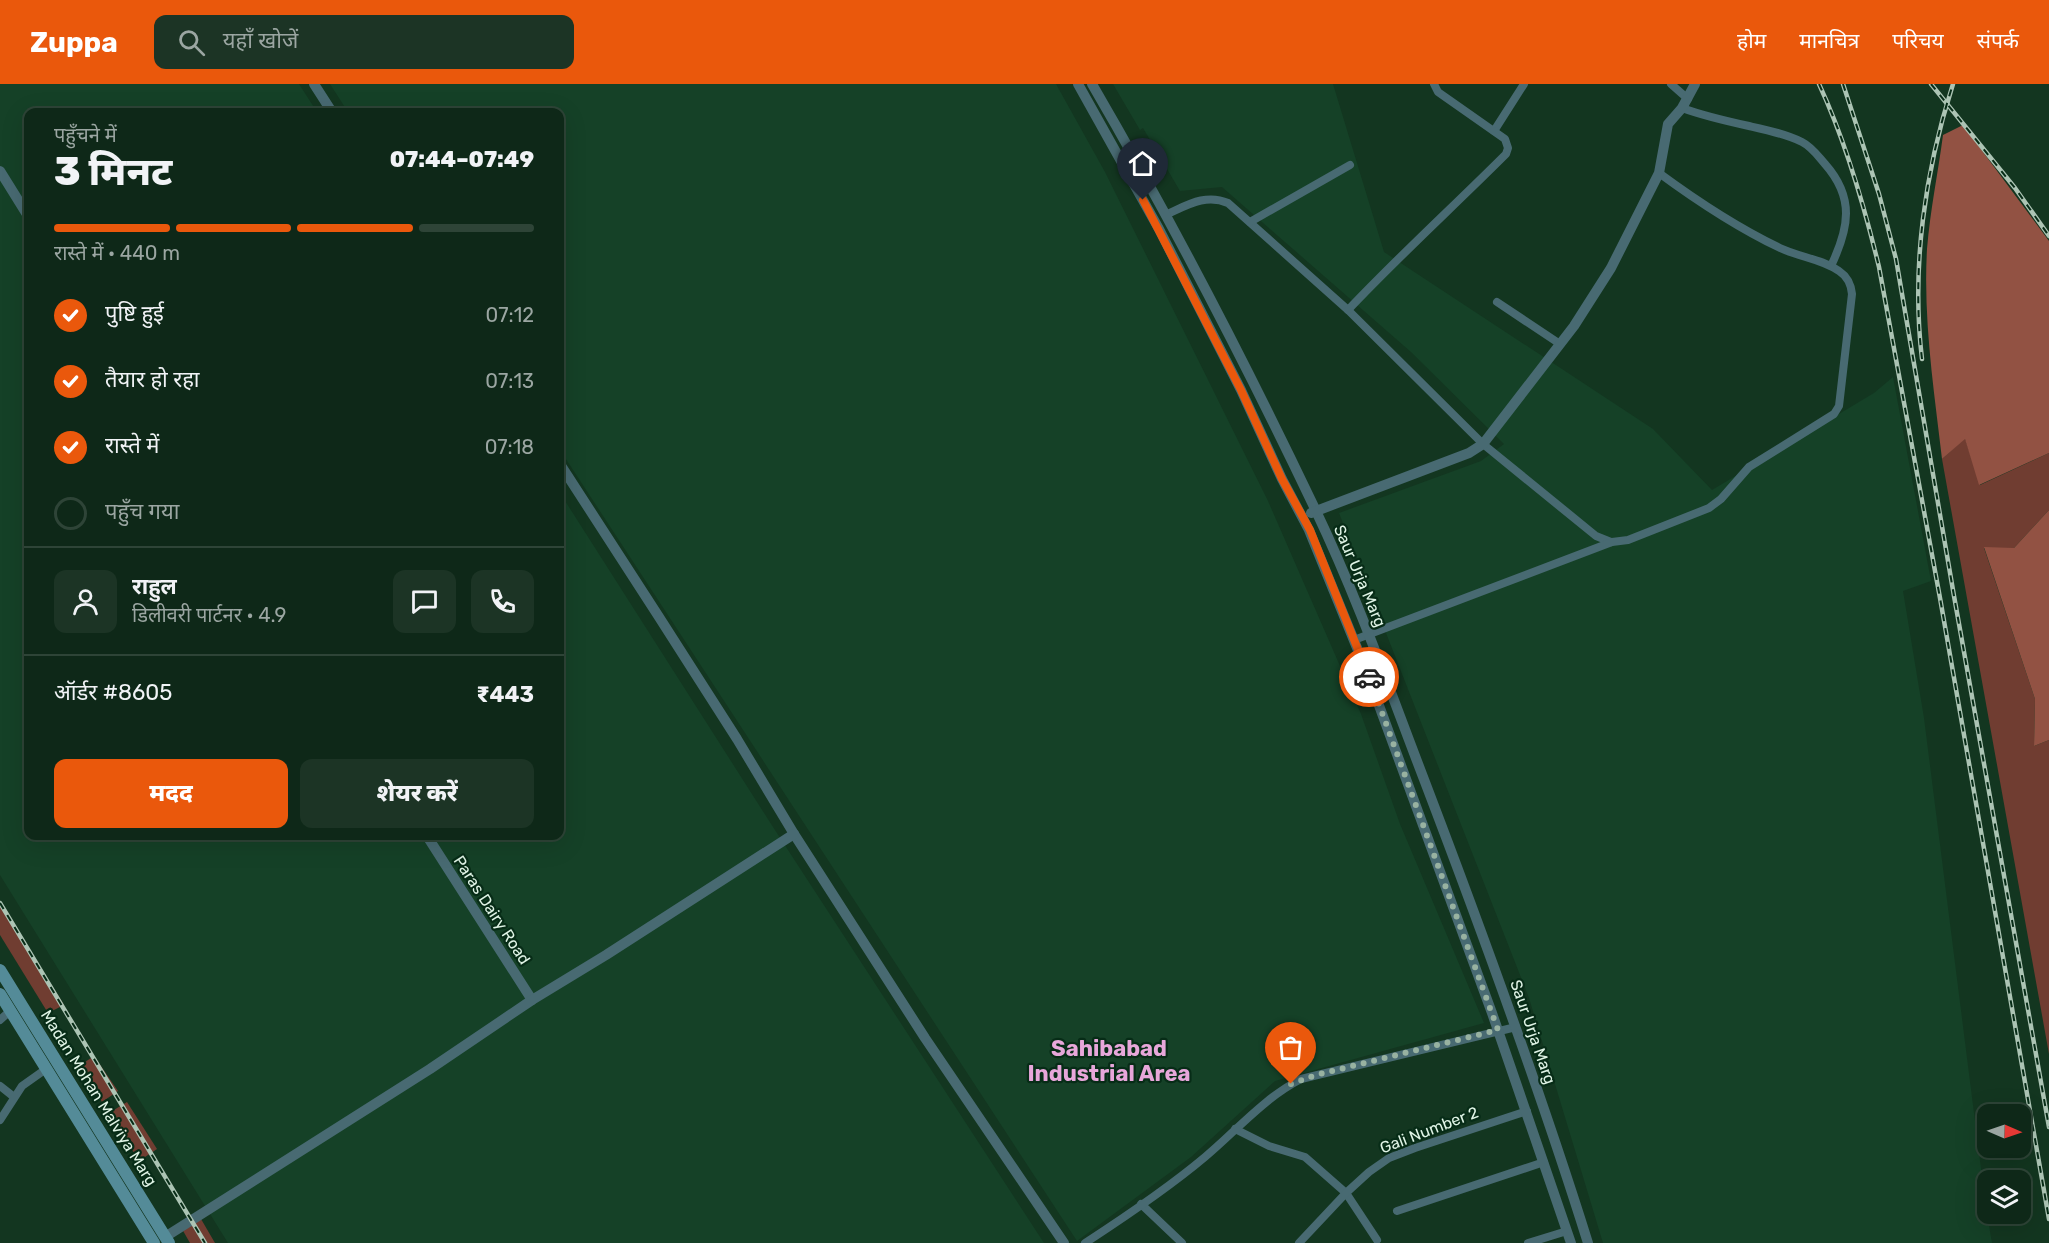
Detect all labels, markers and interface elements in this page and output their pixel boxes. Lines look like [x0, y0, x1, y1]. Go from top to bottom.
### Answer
search box [154, 15, 574, 69]
text: Zuppa [30, 26, 118, 59]
icon: search [175, 26, 208, 59]
text: यहाँ खोजें [223, 27, 298, 54]
text: होम [1737, 28, 1766, 53]
text: मानचित्र [1799, 28, 1859, 53]
text: परिचय [1892, 28, 1944, 53]
text: संपर्क [1977, 28, 2019, 53]
text: पहुँचने में [54, 123, 117, 147]
pin [1117, 138, 1168, 200]
text: 07:44–07:49 [390, 146, 534, 173]
icon: home [1126, 147, 1159, 180]
text: 3 मिनट [54, 149, 172, 195]
text: रास्ते में · 440 m [54, 241, 180, 265]
icon: check [54, 299, 87, 332]
text: पुष्टि हुई [105, 300, 164, 327]
text: 07:12 [486, 303, 534, 327]
icon: check [54, 365, 87, 398]
text: तैयार हो रहा [105, 366, 200, 393]
text: 07:13 [485, 369, 534, 393]
icon: check [54, 431, 87, 464]
text: रास्ते में [105, 432, 159, 459]
text: 07:18 [485, 435, 534, 459]
text: पहुँच गया [105, 498, 179, 525]
street label: Saur Urja Marg [1330, 522, 1390, 630]
button: person [54, 570, 117, 633]
button: chat [393, 570, 456, 633]
button: phone [471, 570, 534, 633]
text: राहुल [132, 573, 177, 600]
text: डिलीवरी पार्टनर · 4.9 [132, 603, 286, 627]
courier [1339, 647, 1399, 707]
icon: car [1353, 661, 1386, 694]
text: ऑर्डर #8605 [54, 679, 172, 706]
text: ₹443 [476, 681, 534, 708]
button: मदद [54, 759, 288, 828]
button: शेयर करें [300, 759, 534, 828]
street label: Paras Dairy Road [450, 852, 534, 968]
street label: Saur Urja Marg [1506, 977, 1560, 1087]
street label: Madan Mohan Malviya Marg [37, 1006, 161, 1190]
pin [1265, 1022, 1316, 1084]
icon: bag [1274, 1031, 1307, 1064]
district label: Sahibabad Industrial Area [1027, 1035, 1191, 1087]
street label: Gali Number 2 [1377, 1103, 1481, 1157]
north arrow [1977, 1104, 2031, 1158]
map controls [1977, 1104, 2031, 1224]
button: layers [1977, 1170, 2031, 1224]

